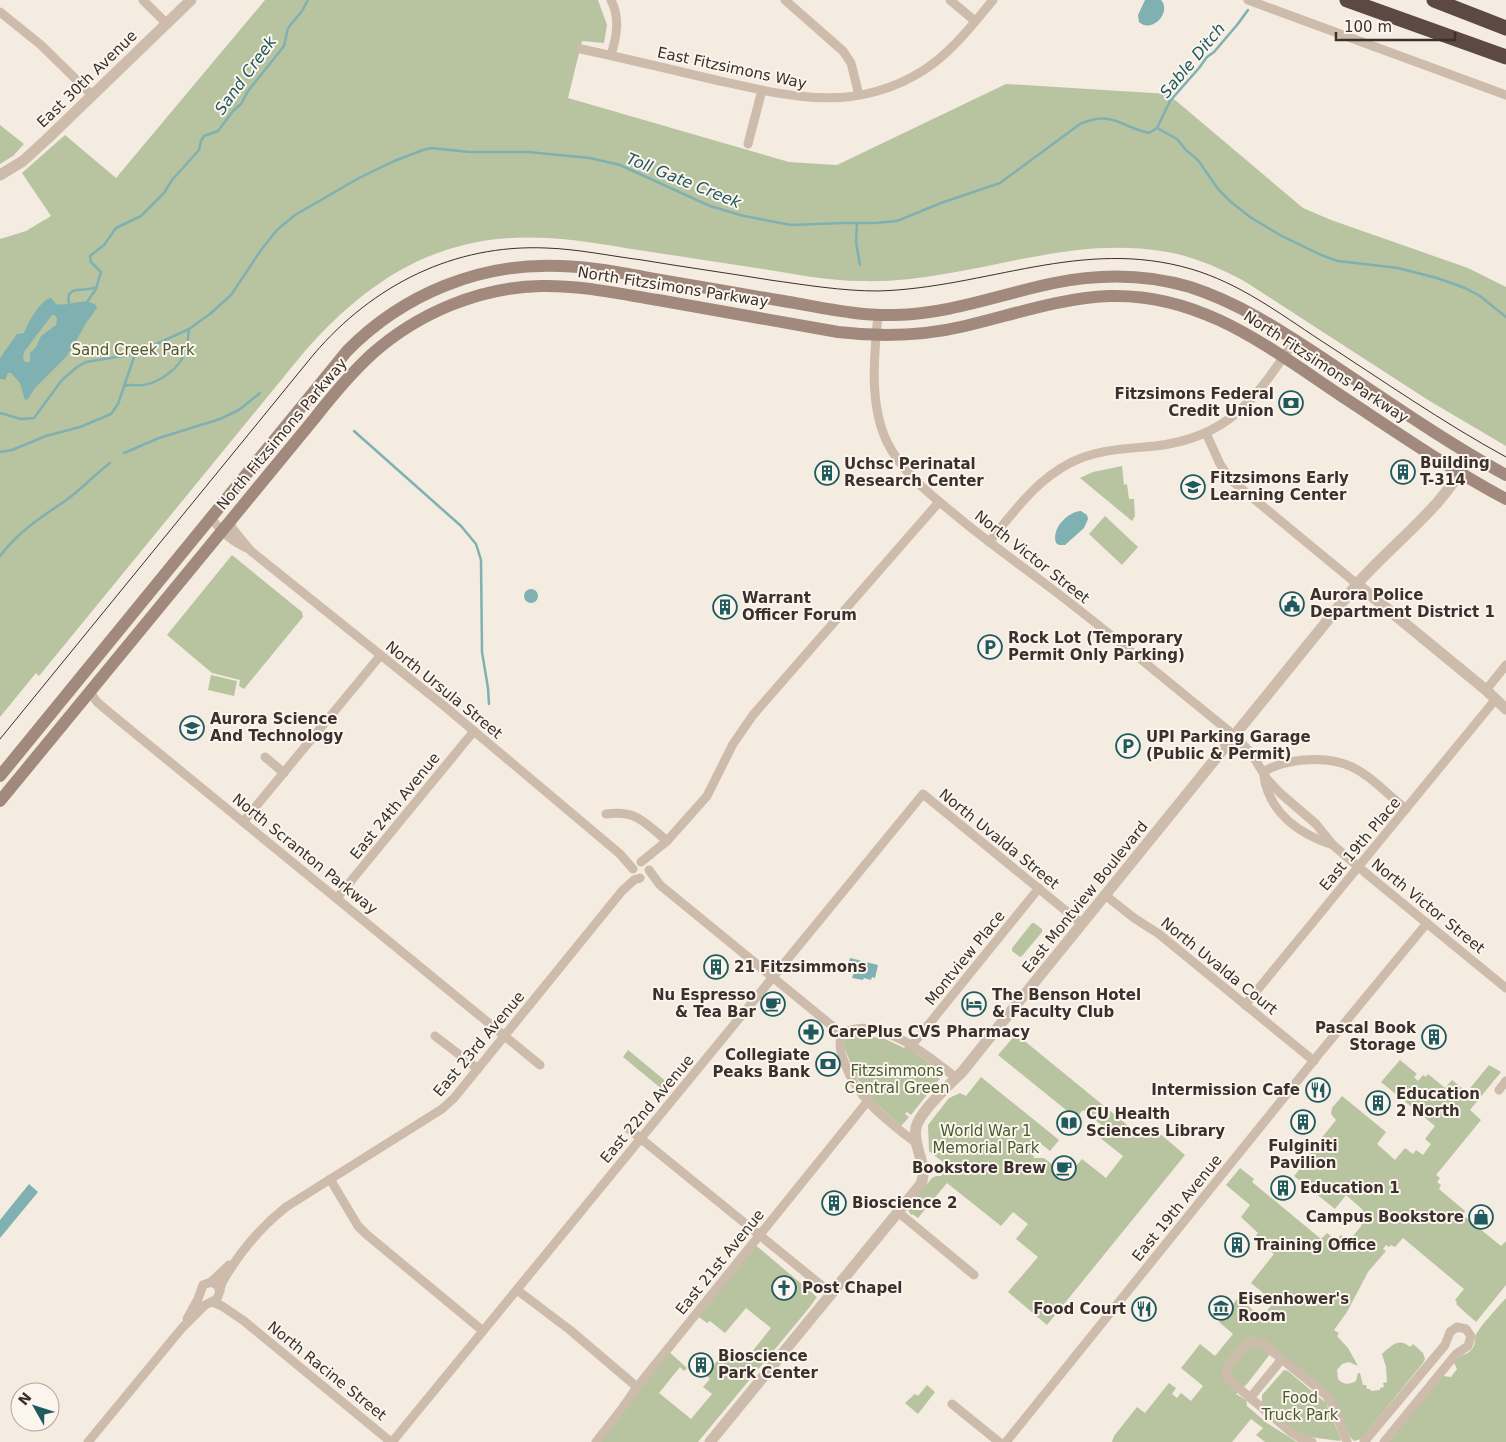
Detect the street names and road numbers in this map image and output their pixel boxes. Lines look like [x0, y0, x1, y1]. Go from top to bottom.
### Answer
street label: East 30th Avenue [33, 27, 141, 131]
street label: East Fitzsimons Way [656, 43, 809, 93]
street label: North Fitzsimons Parkway [576, 263, 770, 311]
street label: North Fitzsimons Parkway [1240, 307, 1412, 427]
street label: North Fitzsimons Parkway [213, 354, 351, 514]
street label: North Victor Street [971, 507, 1093, 607]
street label: North Ursula Street [382, 637, 506, 743]
street label: East 24th Avenue [346, 749, 444, 863]
street label: North Uvalda Street [935, 785, 1063, 893]
street label: North Scranton Parkway [229, 790, 381, 918]
street label: East 19th Place [1316, 794, 1404, 894]
street label: East Montview Boulevard [1018, 818, 1152, 976]
street label: North Victor Street [1368, 855, 1488, 957]
street label: Montview Place [921, 907, 1009, 1009]
street label: North Uvalda Court [1157, 913, 1281, 1019]
street label: East 23rd Avenue [430, 988, 528, 1100]
street label: East 22nd Avenue [596, 1051, 698, 1167]
street label: East 19th Avenue [1128, 1151, 1226, 1265]
street label: East 21st Avenue [672, 1206, 768, 1318]
street label: North Racine Street [264, 1318, 390, 1424]

